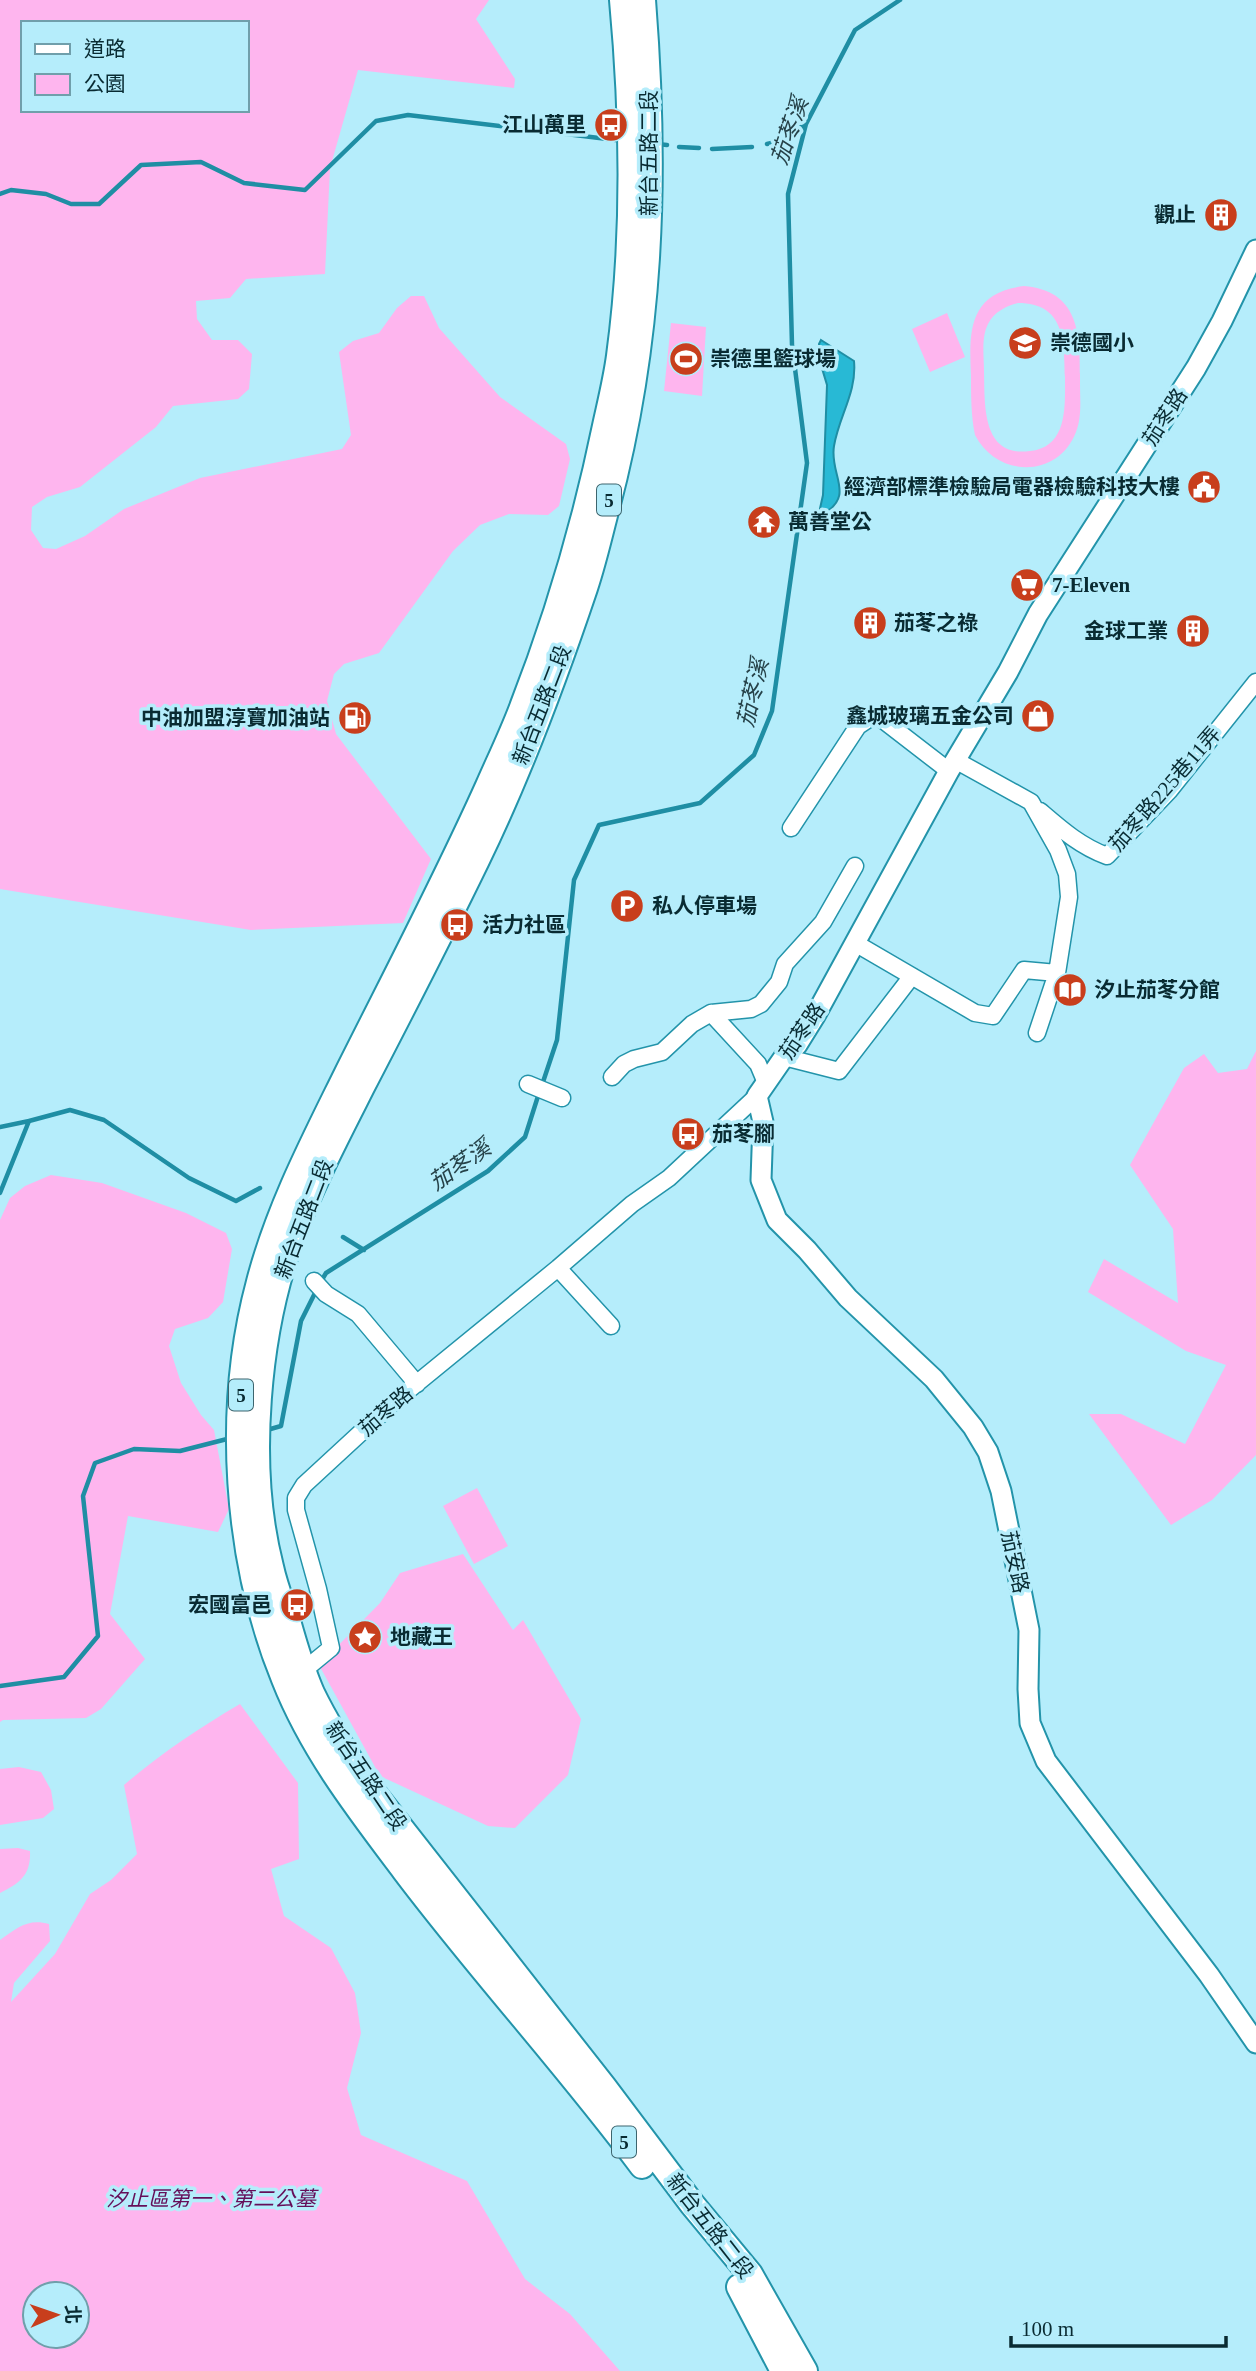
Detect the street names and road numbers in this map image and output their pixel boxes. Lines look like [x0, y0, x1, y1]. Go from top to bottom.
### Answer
street label: 新台五路二段 [637, 90, 661, 216]
street label: 茄苳路 [1138, 384, 1192, 450]
road number: 5 [597, 485, 621, 516]
street label: 新台五路二段 [508, 642, 576, 768]
street label: 茄苳路225巷11弄 [1105, 722, 1225, 856]
street label: 茄苳路 [774, 998, 830, 1064]
street label: 新台五路二段 [270, 1156, 338, 1282]
road number: 5 [229, 1380, 253, 1410]
street label: 茄苳路 [354, 1381, 418, 1441]
street label: 茄安路 [997, 1529, 1033, 1595]
street label: 新台五路二段 [321, 1717, 411, 1835]
road number: 5 [612, 2126, 636, 2158]
street label: 新台五路二段 [662, 2169, 758, 2283]

